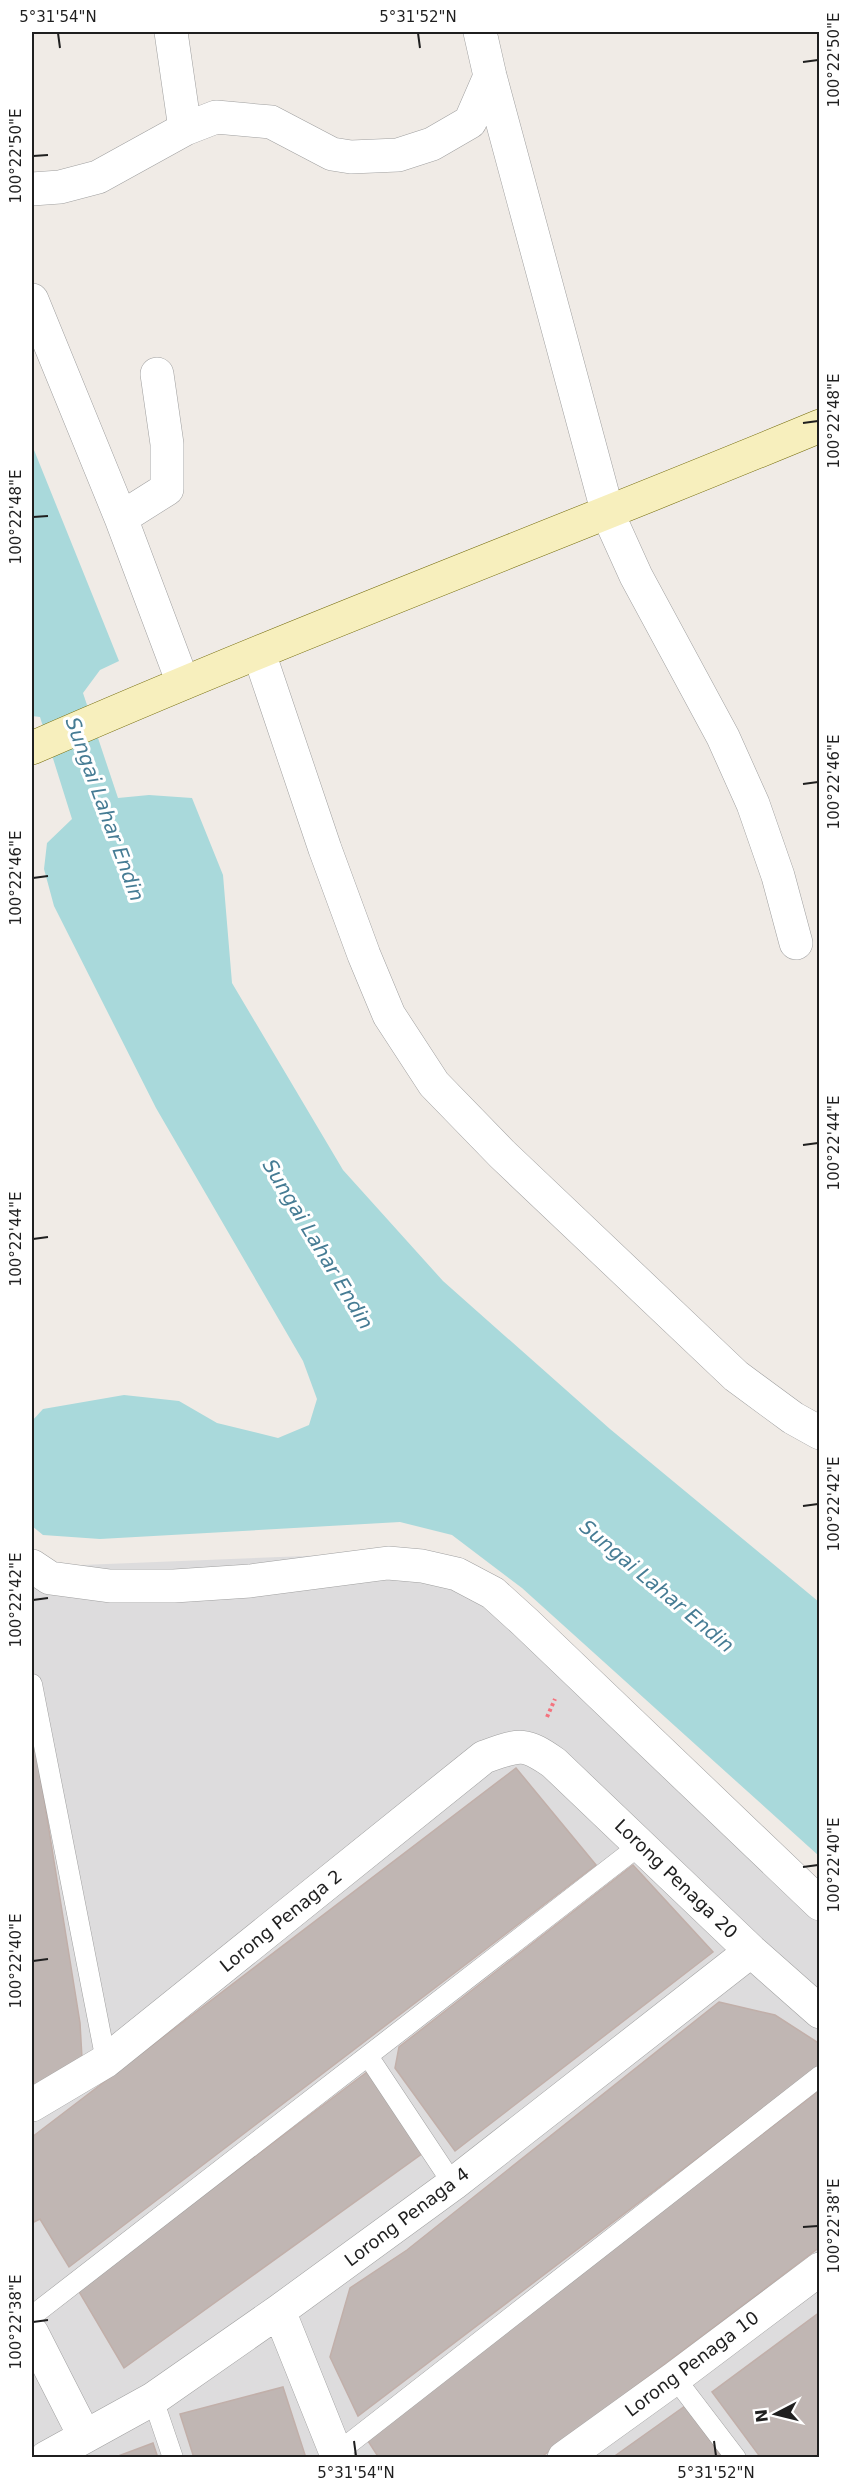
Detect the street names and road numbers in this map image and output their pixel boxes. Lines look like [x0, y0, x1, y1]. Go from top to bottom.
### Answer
street label: Lorong Penaga 20 [611, 1815, 742, 1942]
street label: Lorong Penaga 2 [216, 1865, 346, 1976]
street label: Lorong Penaga 4 [340, 2163, 473, 2270]
street label: Lorong Penaga 10 [621, 2306, 763, 2421]

